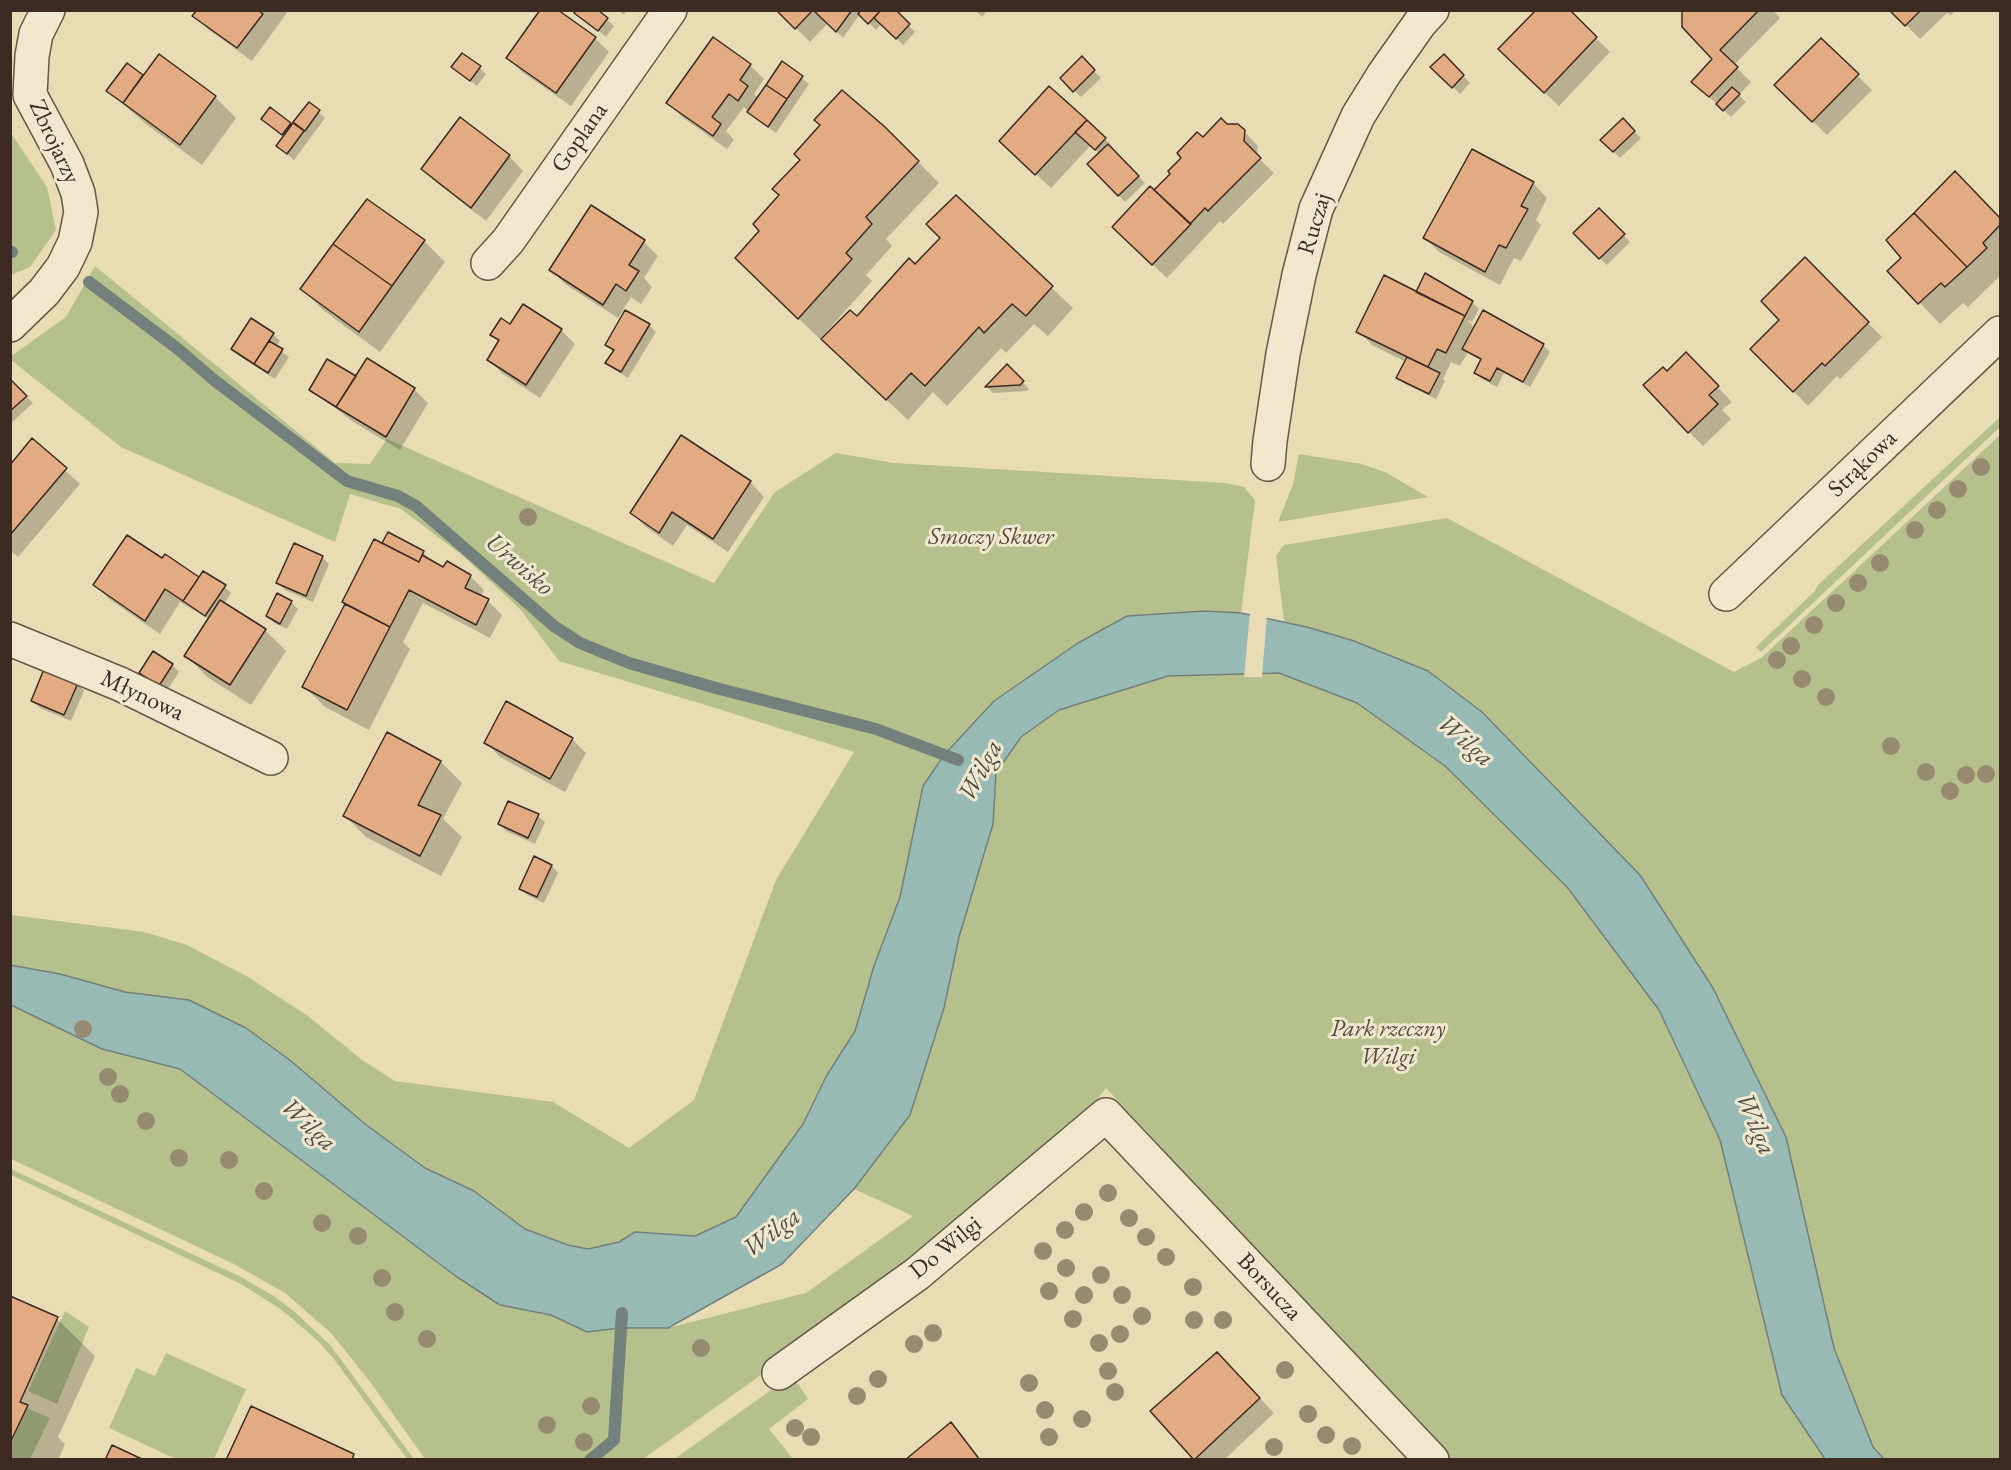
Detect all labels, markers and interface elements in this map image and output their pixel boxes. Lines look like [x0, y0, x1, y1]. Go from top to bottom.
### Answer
street label: Zbrojarzy [22, 95, 86, 189]
street label: Goplana [546, 97, 614, 179]
street label: Ruczaj [1292, 190, 1338, 258]
street label: Strąkowa [1823, 424, 1903, 504]
park label: Smoczy Skwer [928, 523, 1054, 551]
water label: Urwisko [478, 527, 560, 603]
street label: Młynowa [96, 664, 188, 728]
water label: Wilga [1430, 708, 1500, 774]
water label: Wilga [952, 735, 1010, 807]
park label: Park rzeczny Wilgi [1331, 1015, 1445, 1071]
water label: Wilga [1728, 1088, 1782, 1160]
water label: Wilga [274, 1092, 342, 1158]
water label: Wilga [737, 1201, 807, 1265]
street label: Do Wilgi [904, 1210, 988, 1286]
street label: Borsucza [1230, 1247, 1308, 1327]

